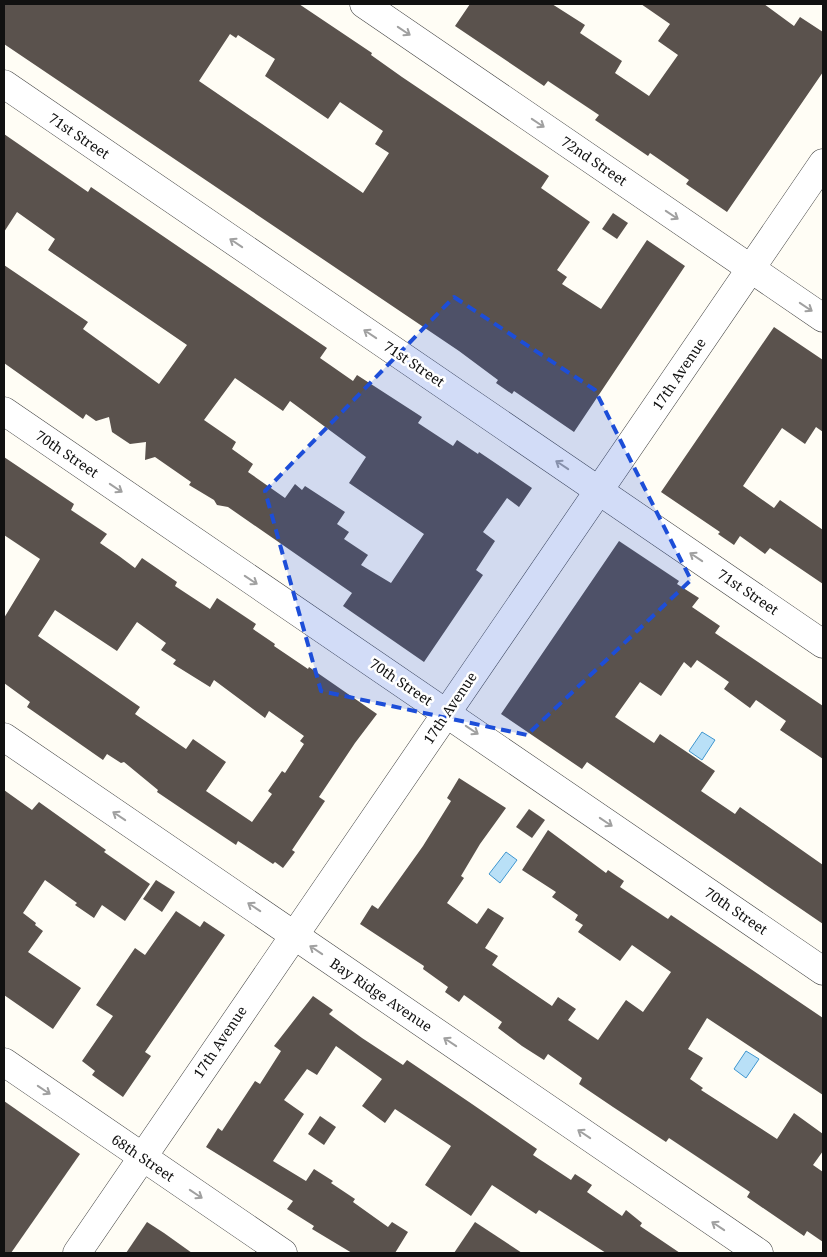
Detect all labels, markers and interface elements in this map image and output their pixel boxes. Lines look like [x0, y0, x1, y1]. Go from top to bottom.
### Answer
one-way arrow [397, 26, 411, 36]
street label: 71st Street [45, 108, 113, 163]
one-way arrow [531, 118, 545, 128]
street label: 72nd Street [557, 131, 631, 190]
one-way arrow [665, 210, 679, 220]
one-way arrow [229, 238, 243, 248]
one-way arrow [799, 302, 813, 312]
one-way arrow [363, 329, 377, 339]
street label: 17th Avenue [647, 334, 710, 414]
street label: 71st Street [380, 336, 448, 391]
street label: 70th Street [32, 426, 103, 482]
one-way arrow [556, 460, 570, 470]
one-way arrow [109, 483, 123, 493]
one-way arrow [690, 552, 704, 562]
street label: 71st Street [714, 564, 782, 619]
one-way arrow [243, 575, 257, 585]
street label: 70th Street [366, 654, 437, 710]
street label: 17th Avenue [418, 668, 481, 748]
one-way arrow [464, 725, 478, 735]
one-way arrow [112, 811, 126, 821]
one-way arrow [599, 817, 613, 827]
street label: 70th Street [701, 883, 772, 939]
one-way arrow [247, 902, 261, 912]
one-way arrow [309, 945, 323, 955]
street label: Bay Ridge Avenue [327, 953, 436, 1036]
street label: 17th Avenue [188, 1002, 251, 1082]
one-way arrow [444, 1037, 458, 1047]
one-way arrow [37, 1085, 51, 1095]
one-way arrow [578, 1129, 592, 1139]
street label: 68th Street [108, 1130, 179, 1186]
one-way arrow [189, 1189, 203, 1199]
one-way arrow [712, 1221, 726, 1231]

